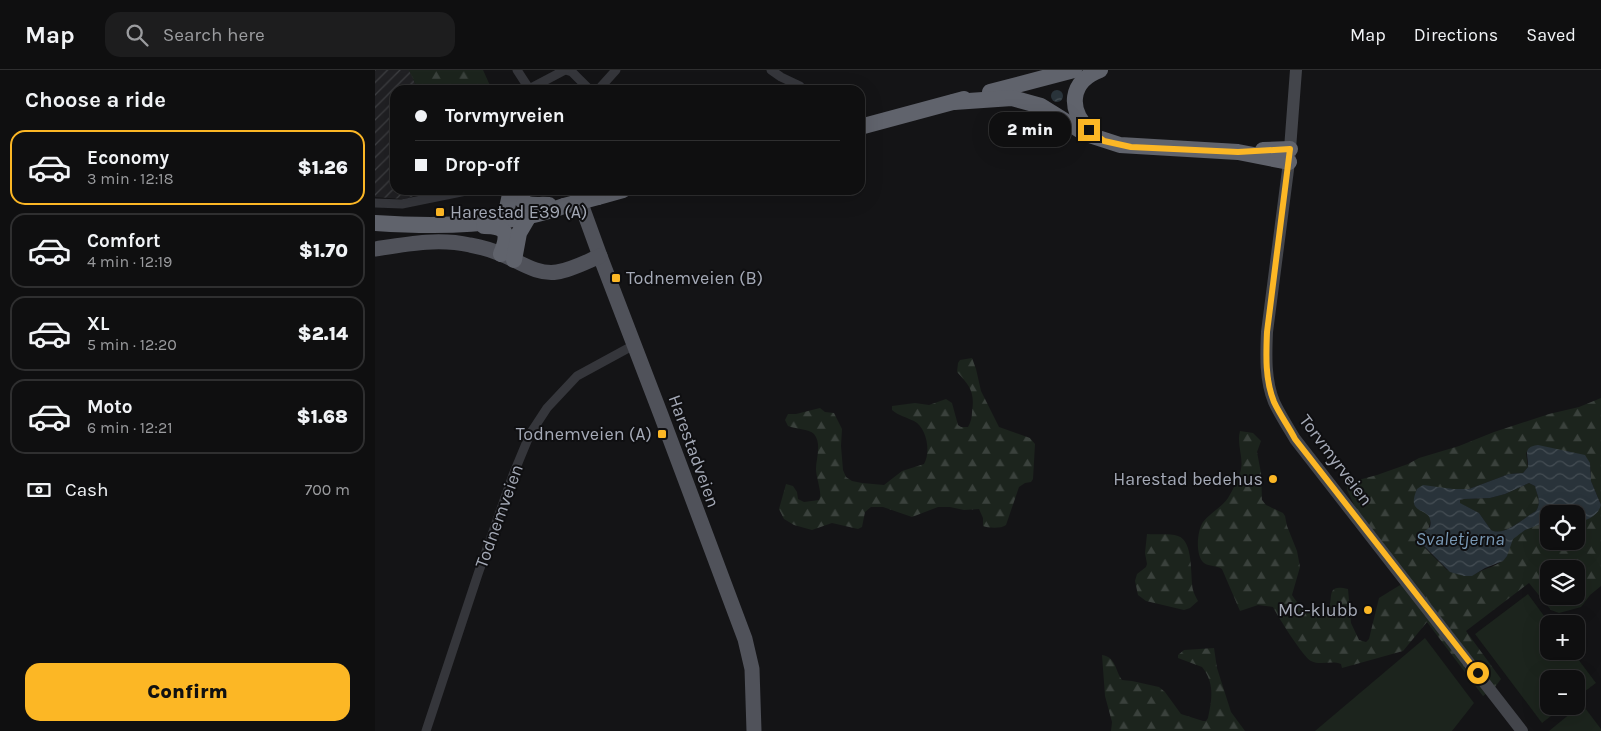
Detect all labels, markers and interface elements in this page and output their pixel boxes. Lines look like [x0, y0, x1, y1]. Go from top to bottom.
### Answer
search box [105, 12, 455, 57]
text: Map [25, 21, 75, 49]
icon: search [123, 21, 151, 49]
text: Search here [163, 24, 265, 46]
text: Map [1350, 24, 1386, 46]
text: Directions [1414, 24, 1498, 46]
text: Saved [1526, 24, 1576, 46]
text: Choose a ride [25, 87, 166, 113]
text: Torvmyrveien [445, 105, 565, 127]
callout: 2 min [989, 112, 1071, 148]
route end [1078, 119, 1100, 141]
text: 2 min [1007, 120, 1053, 139]
icon: car [27, 145, 72, 190]
text: Economy [87, 147, 169, 169]
text: Drop-off [445, 154, 520, 176]
text: $1.26 [297, 157, 348, 179]
text: 3 min · 12:18 [87, 169, 173, 188]
place label: Harestad E39 (A) [450, 201, 587, 223]
marker: Harestad E39 (A) [434, 206, 446, 218]
icon: car [27, 228, 72, 273]
text: Comfort [87, 230, 161, 252]
text: $1.70 [299, 240, 348, 262]
text: 4 min · 12:19 [87, 252, 172, 271]
place label: Todnemveien (B) [626, 267, 763, 289]
marker: Todnemveien (B) [610, 272, 622, 284]
icon: car [27, 311, 72, 356]
text: XL [87, 313, 109, 335]
text: $2.14 [298, 323, 348, 345]
text: 5 min · 12:20 [87, 335, 177, 354]
street label: Harestadveien [663, 392, 725, 510]
icon: car [27, 394, 72, 439]
text: Moto [87, 396, 133, 418]
text: $1.68 [296, 406, 348, 428]
street label: Torvmyrveien [1295, 410, 1377, 510]
text: 6 min · 12:21 [87, 418, 173, 437]
place label: Todnemveien (A) [516, 423, 652, 445]
marker: Todnemveien (A) [656, 428, 668, 440]
street label: Todnemveien [470, 461, 528, 571]
place label: Harestad bedehus [1113, 468, 1263, 490]
marker: Harestad bedehus [1267, 473, 1279, 485]
icon: cash [25, 476, 53, 504]
text: Cash [65, 479, 109, 501]
text: 700 m [305, 480, 350, 499]
map controls [1540, 505, 1585, 715]
button: locate [1540, 505, 1585, 550]
water label: Svaletjerna [1415, 528, 1505, 550]
button: layers [1540, 560, 1585, 605]
place label: MC-klubb [1278, 599, 1358, 621]
marker: MC-klubb [1362, 604, 1374, 616]
button: + [1540, 615, 1585, 660]
route start [1467, 662, 1489, 684]
button: Confirm [25, 663, 350, 721]
button: − [1540, 670, 1585, 715]

